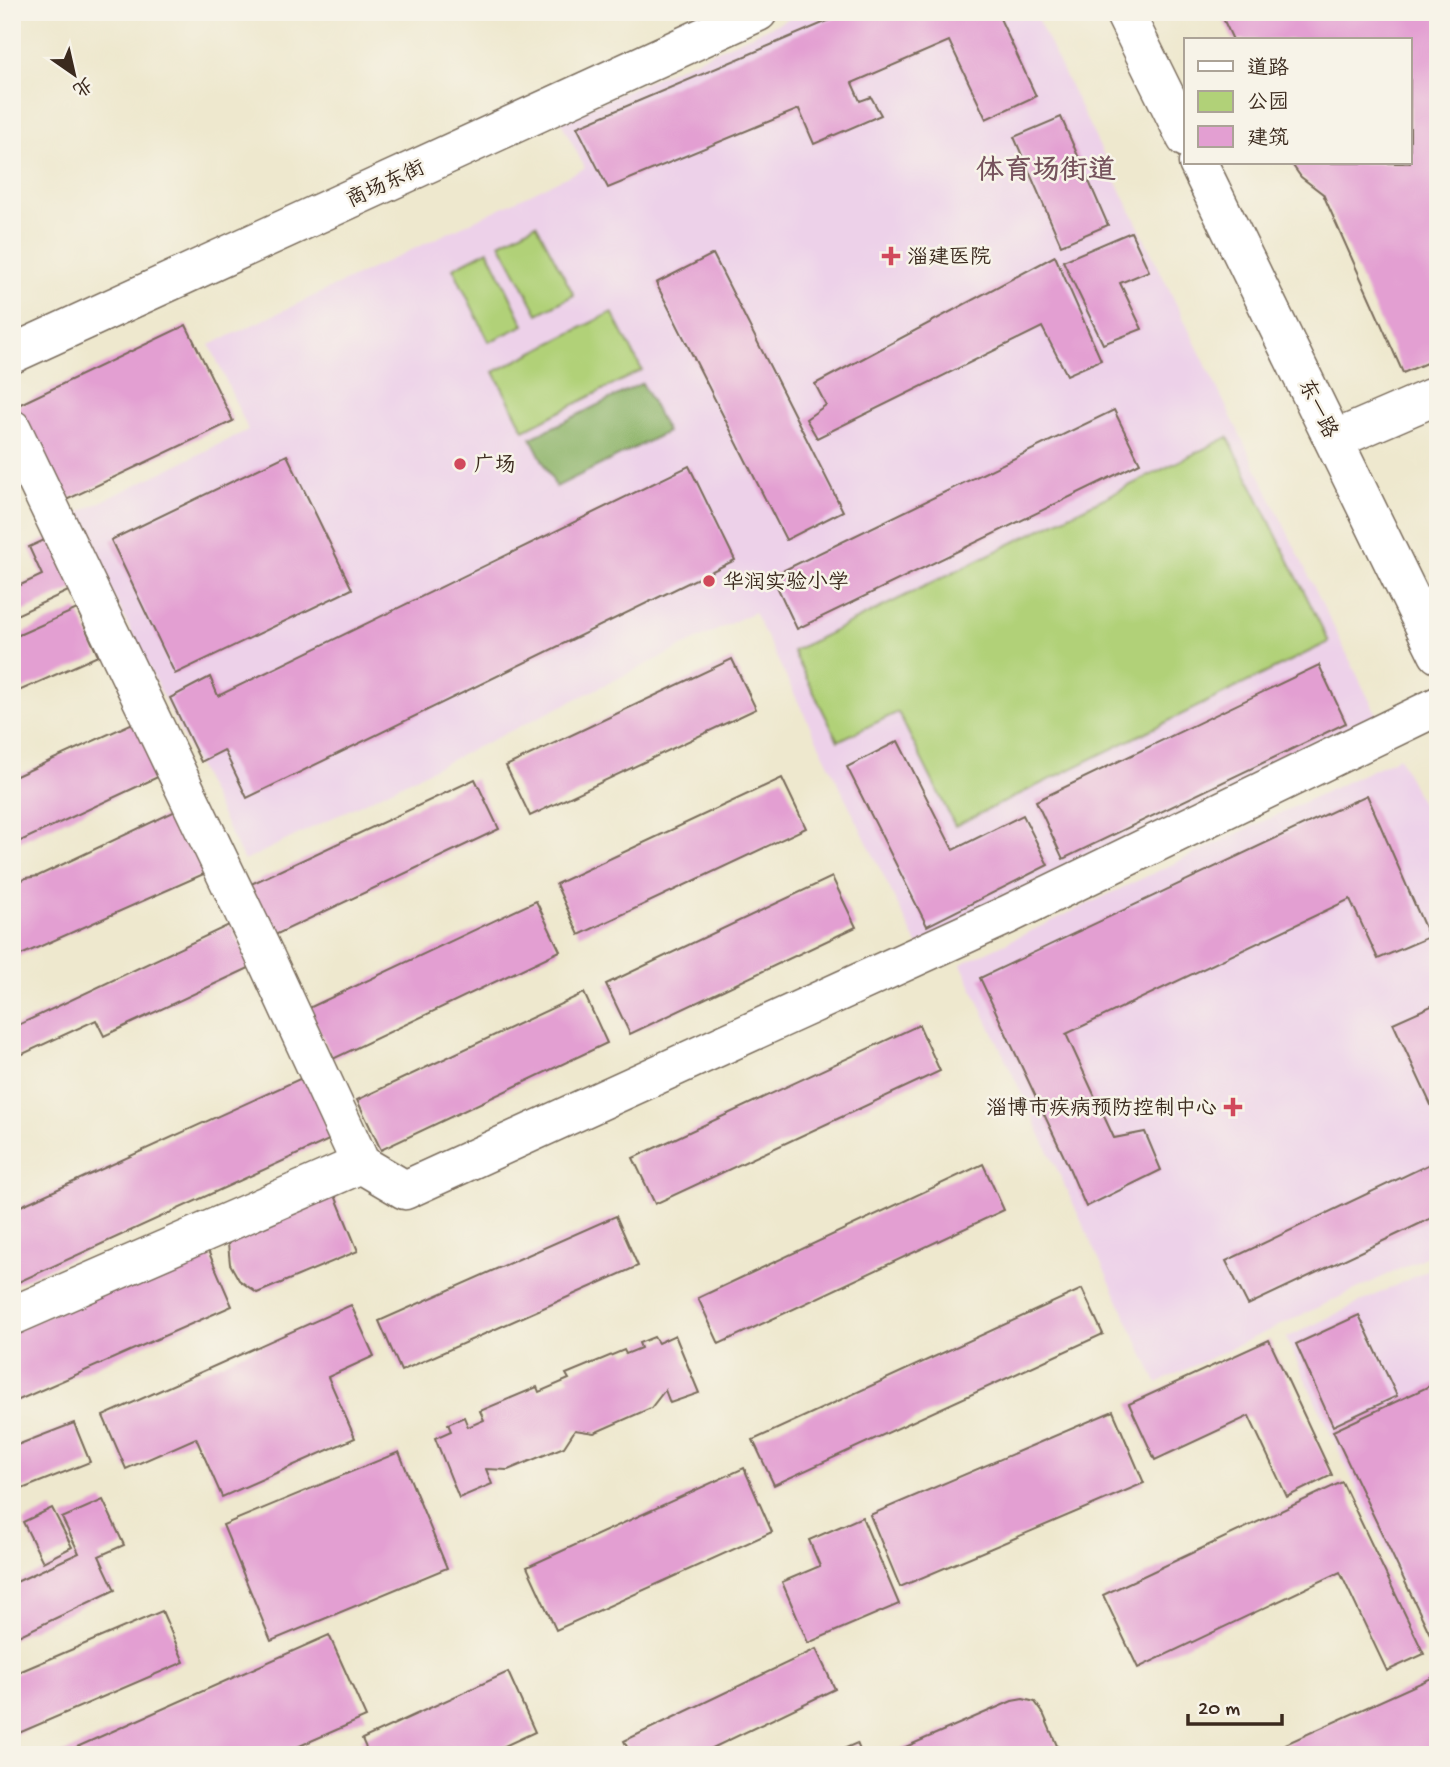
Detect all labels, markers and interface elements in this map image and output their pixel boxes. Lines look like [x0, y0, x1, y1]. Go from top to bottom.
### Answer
north arrow [38, 38, 108, 108]
legend [1184, 38, 1412, 164]
text: 道路 [1247, 56, 1289, 83]
text: 北 [67, 70, 96, 100]
text: 公园 [1247, 91, 1289, 117]
text: 建筑 [1247, 127, 1289, 153]
street label: 商场东街 [342, 155, 430, 215]
district label: 体育场街道 [976, 155, 1116, 189]
marker: 淄建医院 [881, 246, 901, 266]
place label: 淄建医院 [907, 246, 991, 272]
street label: 东一路 [1291, 375, 1343, 443]
place label: 广场 [474, 453, 516, 480]
marker: 广场 [452, 456, 468, 472]
place label: 华润实验小学 [723, 570, 849, 597]
marker: 华润实验小学 [701, 573, 717, 589]
place label: 淄博市疾病预防控制中心 [986, 1096, 1217, 1123]
marker: 淄博市疾病预防控制中心 [1223, 1097, 1243, 1117]
scale bar [1188, 1683, 1282, 1727]
text: 20 m [1198, 1698, 1240, 1723]

